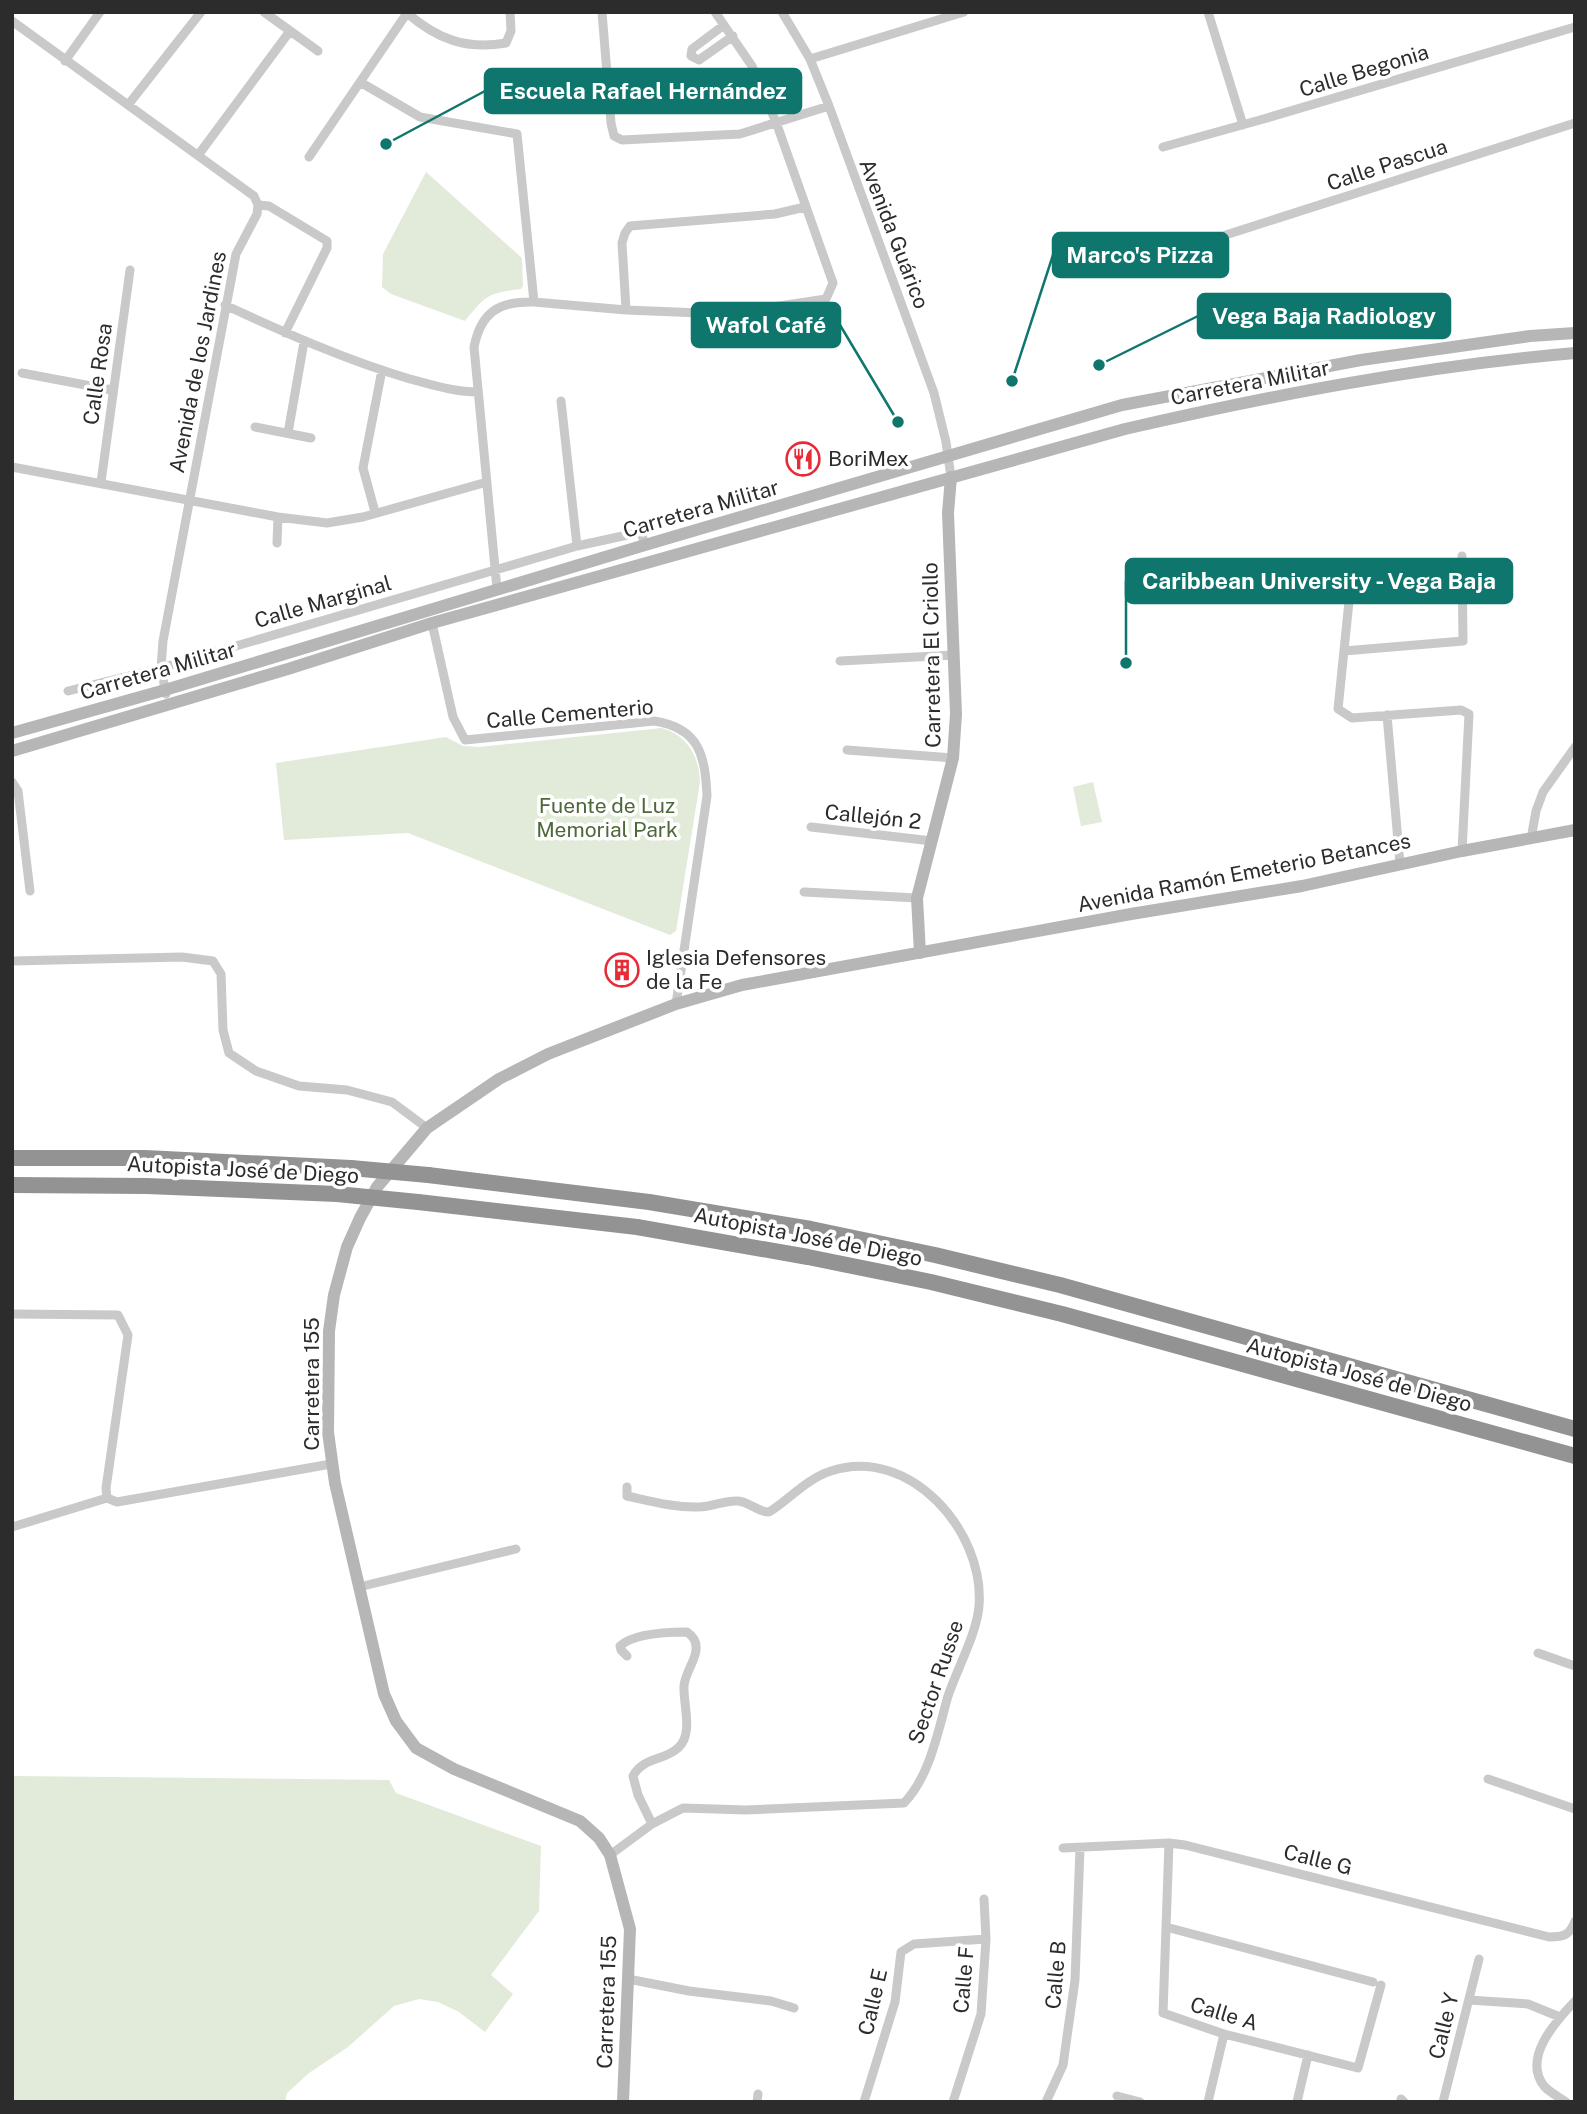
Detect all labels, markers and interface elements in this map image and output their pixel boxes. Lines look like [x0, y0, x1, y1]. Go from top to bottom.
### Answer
street label: Calle Begonia [1296, 39, 1432, 102]
callout: Escuela Rafael Hernández [485, 69, 801, 113]
text: Escuela Rafael Hernández [499, 77, 787, 104]
street label: Calle Pascua [1323, 133, 1450, 196]
street label: Avenida Guárico [854, 155, 935, 312]
callout: Marco's Pizza [1053, 233, 1228, 277]
text: Marco's Pizza [1066, 241, 1214, 268]
street label: Avenida de los Jardines [164, 249, 231, 475]
callout: Vega Baja Radiology [1198, 294, 1450, 338]
text: Vega Baja Radiology [1212, 302, 1436, 329]
callout: Wafol Café [692, 303, 840, 347]
text: Wafol Café [706, 311, 826, 338]
street label: Calle Rosa [78, 321, 117, 426]
street label: Carretera Militar [1168, 355, 1331, 410]
restaurant icon: BoriMex [784, 440, 822, 478]
place label: BoriMex [828, 446, 909, 471]
street label: Carretera Militar [620, 474, 782, 543]
callout: Caribbean University - Vega Baja [1126, 559, 1512, 603]
street label: Carretera El Criollo [917, 562, 946, 748]
text: Caribbean University - Vega Baja [1142, 567, 1496, 594]
street label: Calle Marginal [252, 570, 394, 633]
street label: Carretera Militar [77, 636, 239, 705]
street label: Calle Cementerio [485, 694, 655, 733]
park label: Fuente de Luz Memorial Park [536, 793, 678, 842]
street label: Callejón 2 [824, 799, 923, 834]
street label: Avenida Ramón Emeterio Betances [1075, 828, 1413, 917]
place label: Iglesia Defensores de la Fe [646, 945, 826, 994]
building icon: Iglesia Defensores de la Fe [603, 951, 641, 989]
street label: Autopista José de Diego [126, 1151, 360, 1188]
street label: Autopista José de Diego [692, 1202, 925, 1271]
street label: Carretera 155 [299, 1317, 324, 1451]
street label: Autopista José de Diego [1244, 1332, 1475, 1417]
street label: Sector Russe [903, 1617, 968, 1747]
street label: Calle G [1281, 1839, 1355, 1880]
street label: Carretera 155 [592, 1935, 621, 2069]
street label: Calle B [1040, 1940, 1071, 2010]
street label: Calle F [948, 1945, 979, 2014]
street label: Calle E [853, 1966, 892, 2038]
street label: Calle Y [1423, 1990, 1464, 2062]
street label: Calle A [1187, 1991, 1261, 2036]

